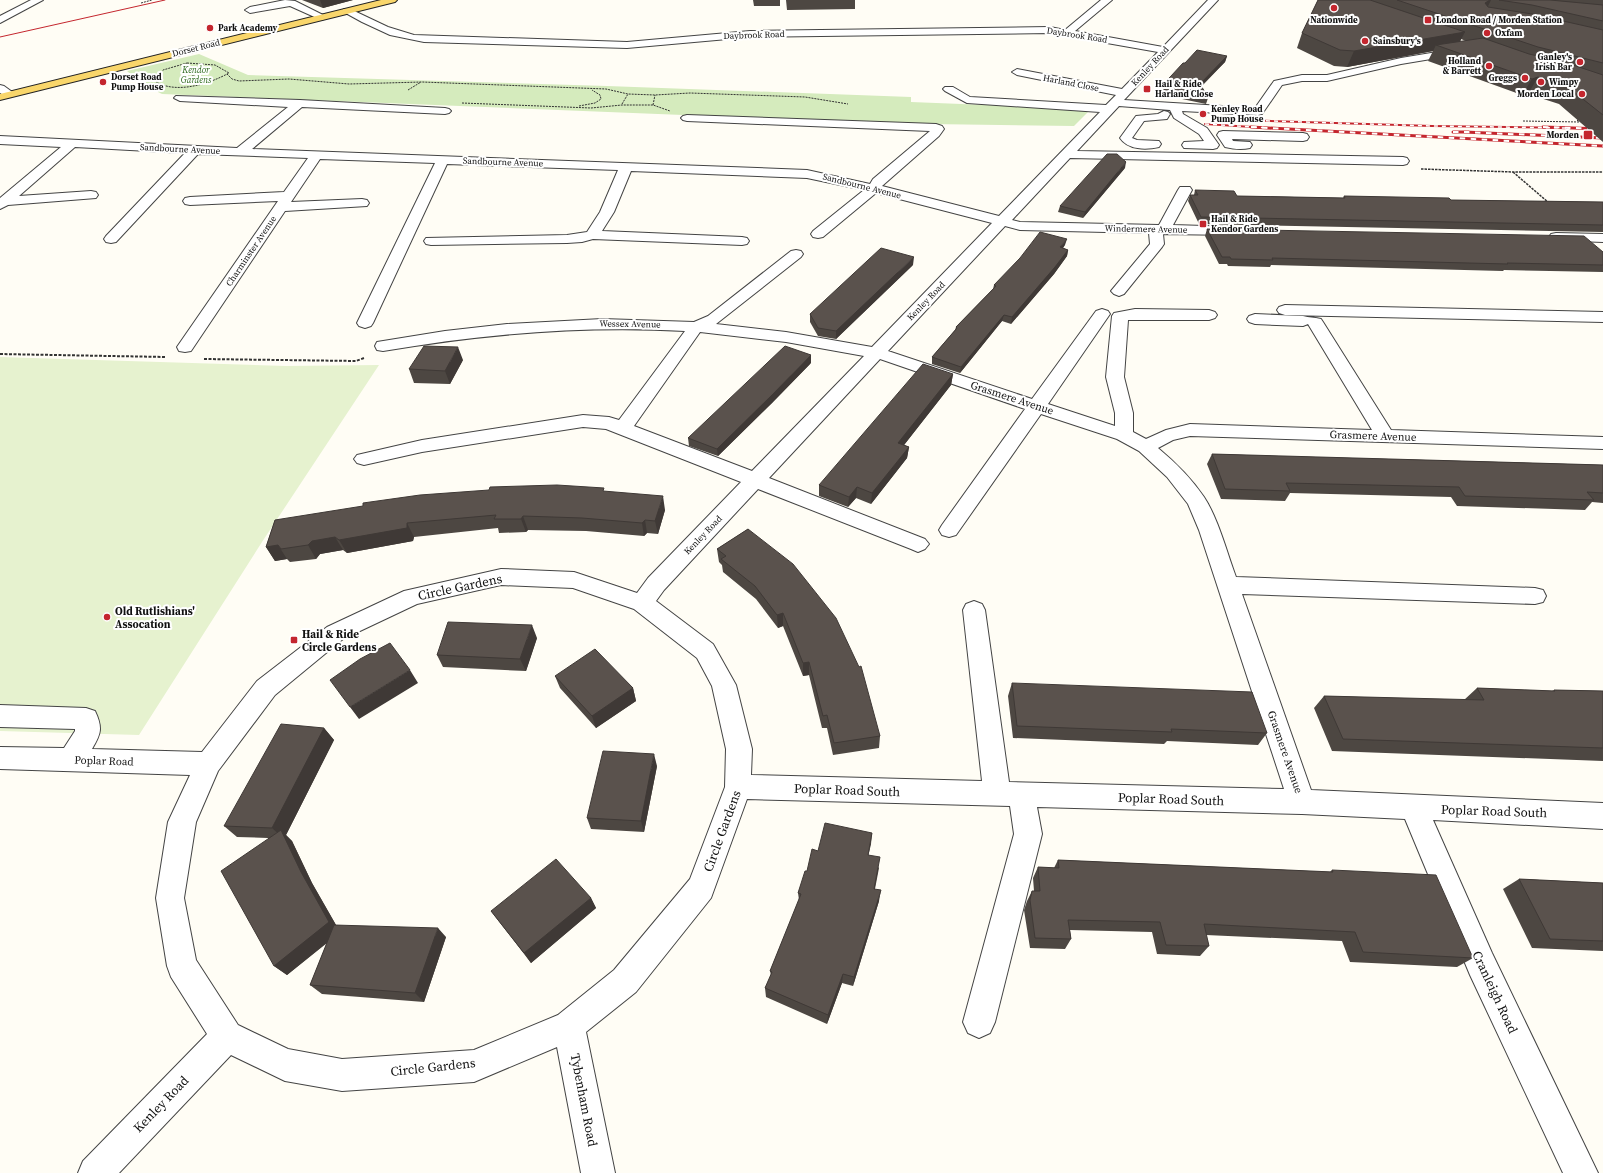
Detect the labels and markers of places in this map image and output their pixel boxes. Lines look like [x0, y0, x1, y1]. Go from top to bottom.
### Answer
marker: Nationwide [1329, 3, 1339, 13]
place label: Nationwide [1310, 14, 1358, 26]
place label: London Road / Morden Station [1436, 14, 1563, 26]
marker: London Road / Morden Station [1423, 15, 1433, 25]
place label: Park Academy [218, 22, 278, 34]
marker: Park Academy [205, 23, 215, 33]
place label: Oxfam [1495, 27, 1522, 39]
marker: Oxfam [1482, 28, 1492, 38]
place label: Sainsbury's [1373, 35, 1421, 47]
marker: Sainsbury's [1360, 36, 1370, 46]
place label: Ganley's Irish Bar [1535, 51, 1573, 73]
place label: Holland & Barrett [1443, 55, 1482, 77]
marker: Ganley's Irish Bar [1575, 57, 1585, 67]
marker: Holland & Barrett [1484, 61, 1494, 71]
place label: Dorset Road Pump House [111, 71, 164, 93]
place label: Greggs [1488, 72, 1517, 84]
marker: Greggs [1520, 73, 1530, 83]
place label: Wimpy [1549, 76, 1579, 88]
marker: Dorset Road Pump House [98, 77, 108, 87]
marker: Wimpy [1536, 77, 1546, 87]
place label: Hail & Ride Harland Close [1155, 78, 1214, 100]
marker: Hail & Ride Harland Close [1142, 84, 1152, 94]
place label: Morden Local [1517, 88, 1574, 100]
marker: Morden Local [1577, 89, 1587, 99]
place label: Kenley Road Pump House [1211, 103, 1264, 125]
marker: Kenley Road Pump House [1198, 109, 1208, 119]
place label: Morden [1546, 129, 1579, 141]
marker: Morden [1582, 129, 1594, 141]
place label: Hail & Ride Kendor Gardens [1211, 213, 1278, 235]
marker: Hail & Ride Kendor Gardens [1198, 219, 1208, 229]
place label: Old Rutlishians' Assocation [115, 604, 195, 632]
marker: Old Rutlishians' Assocation [102, 612, 112, 622]
place label: Hail & Ride Circle Gardens [302, 627, 376, 655]
marker: Hail & Ride Circle Gardens [289, 635, 299, 645]

